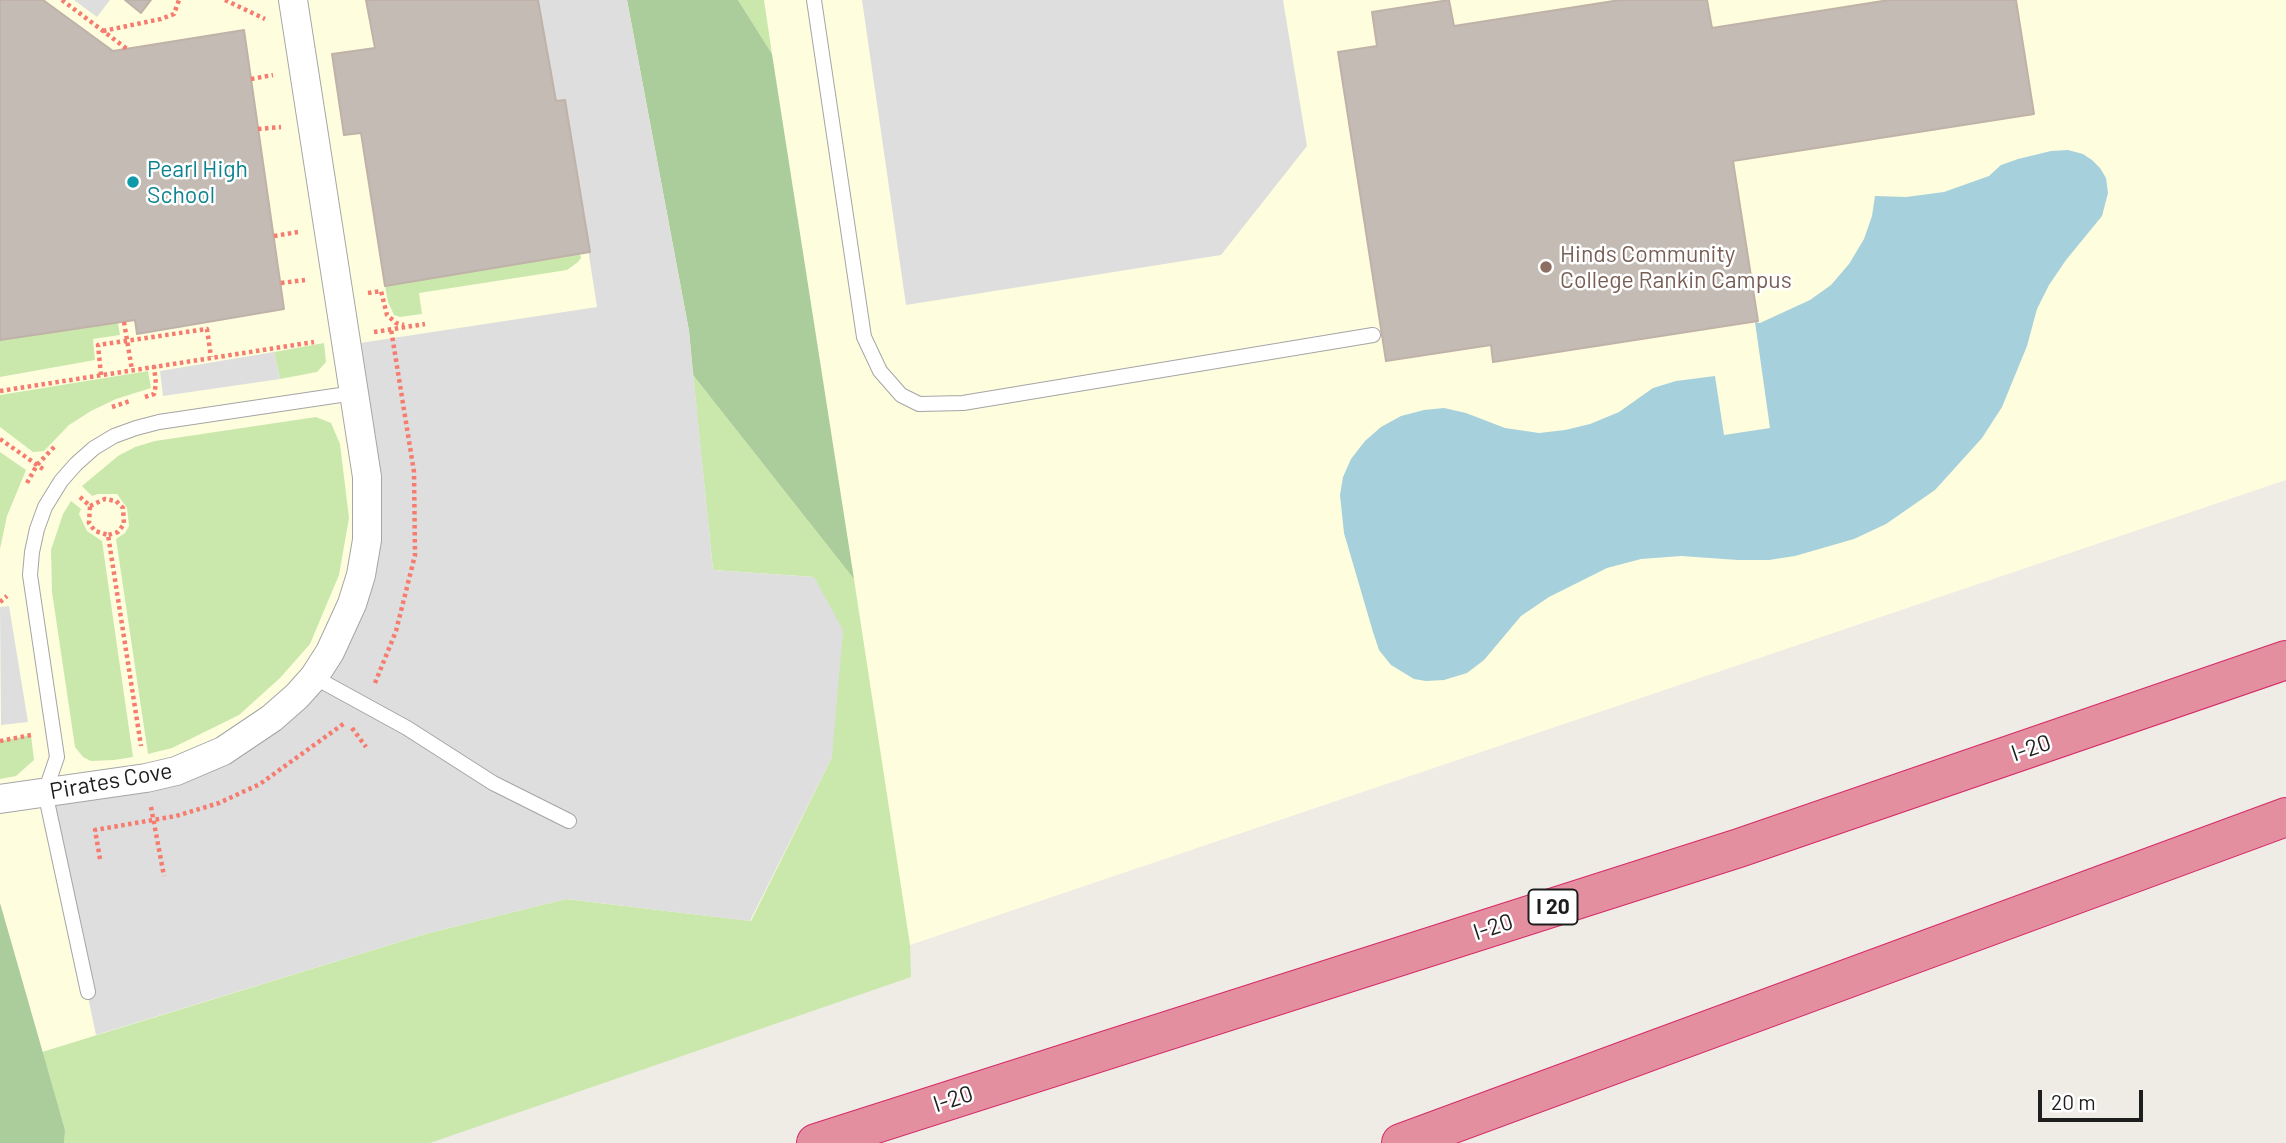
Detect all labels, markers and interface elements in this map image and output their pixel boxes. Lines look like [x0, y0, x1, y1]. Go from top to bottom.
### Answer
place label: Pearl High School [147, 155, 248, 209]
marker: Pearl High School [125, 174, 141, 190]
place label: Hinds Community College Rankin Campus [1560, 240, 1792, 294]
marker: Hinds Community College Rankin Campus [1538, 259, 1554, 275]
street label: I-20 [2007, 728, 2055, 768]
street label: Pirates Cove [48, 757, 174, 805]
road number: I 20 [1528, 890, 1578, 925]
street label: I-20 [1470, 908, 1516, 946]
scale bar [2041, 1076, 2146, 1120]
street label: I-20 [930, 1080, 976, 1118]
text: 20 m [2051, 1089, 2096, 1114]

